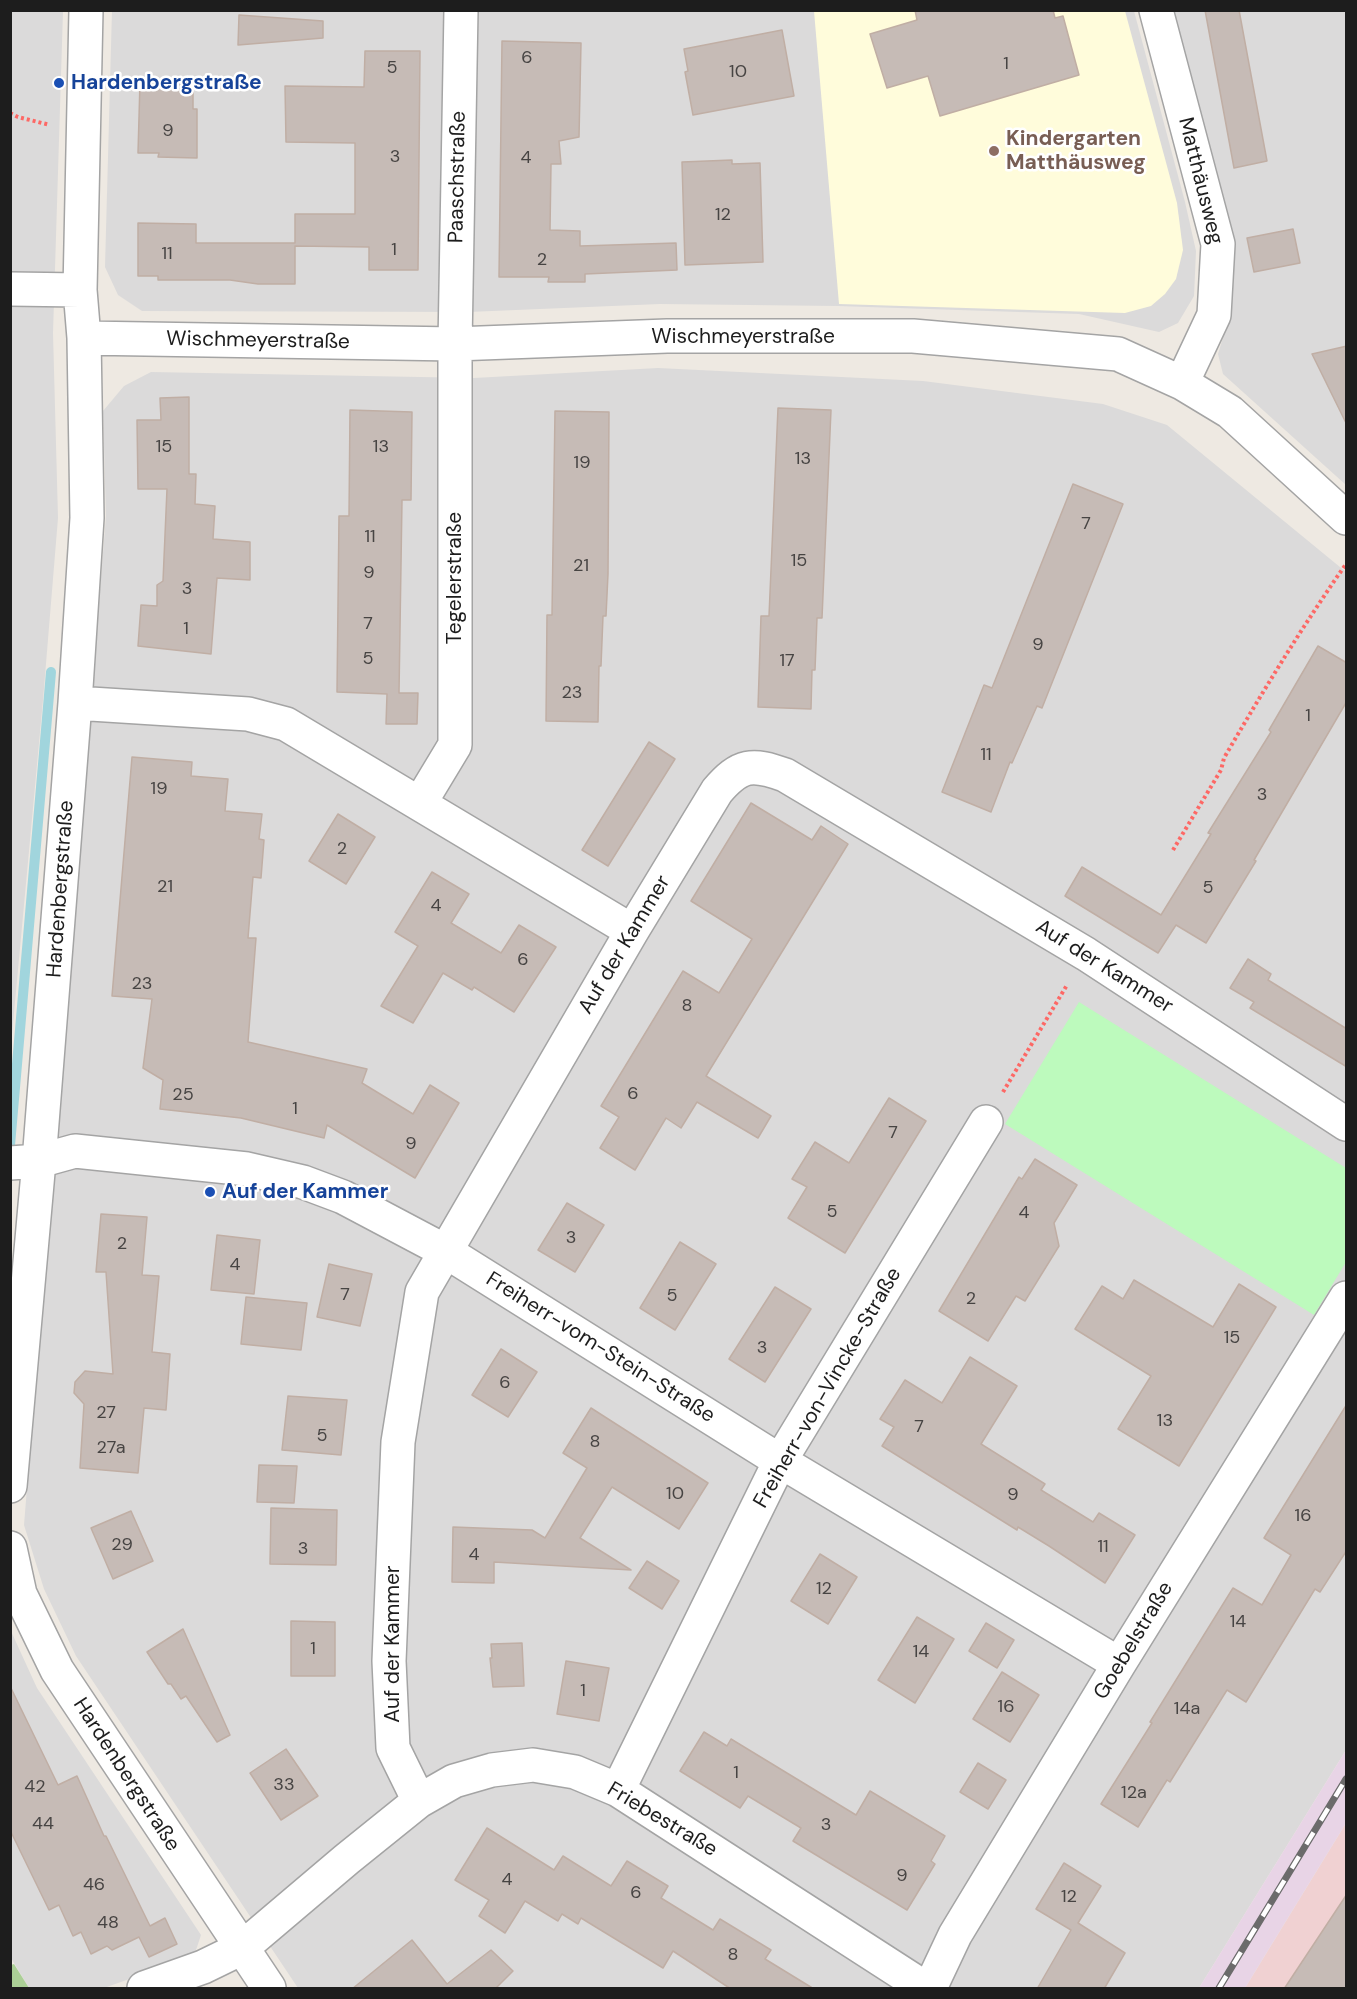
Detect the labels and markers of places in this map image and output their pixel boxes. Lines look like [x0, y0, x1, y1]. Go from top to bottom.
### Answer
place label: Hardenbergstraße [71, 70, 262, 96]
marker: Hardenbergstraße [52, 76, 66, 90]
place label: Kindergarten Matthäusweg [1006, 126, 1146, 176]
marker: Kindergarten Matthäusweg [987, 144, 1001, 158]
place label: Auf der Kammer [222, 1179, 388, 1205]
marker: Auf der Kammer [203, 1185, 217, 1199]

